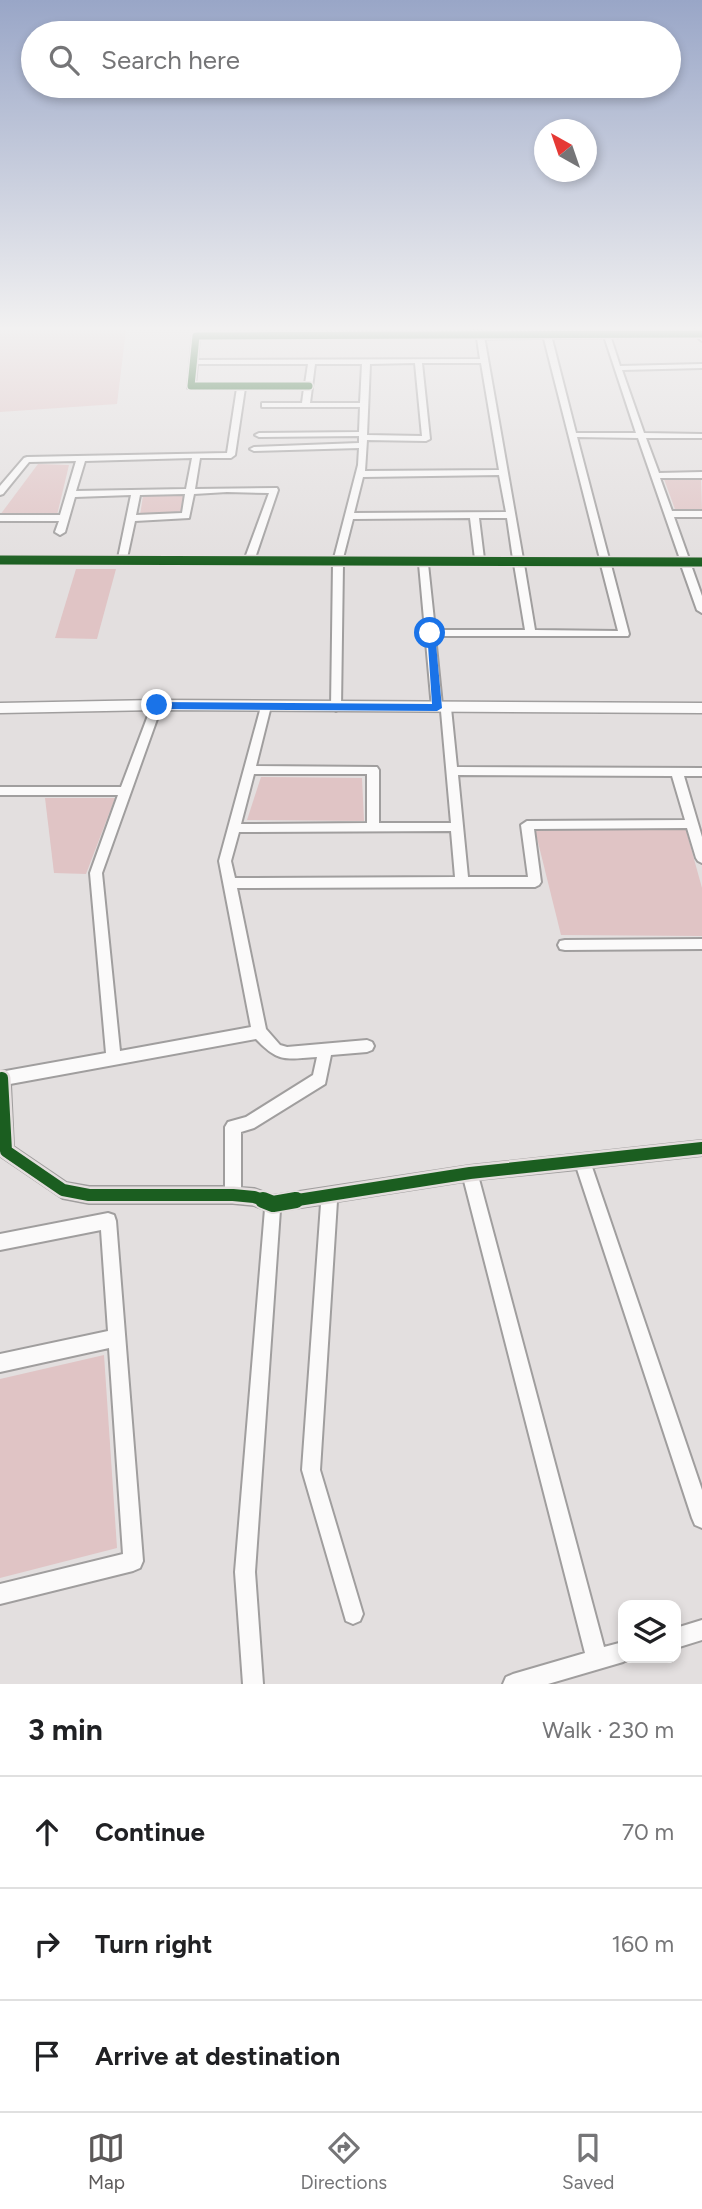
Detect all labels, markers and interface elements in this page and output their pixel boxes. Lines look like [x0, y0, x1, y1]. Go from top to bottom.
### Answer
search box [21, 21, 681, 98]
icon: search [45, 41, 83, 79]
text: Search here [101, 44, 240, 76]
north arrow [534, 119, 597, 182]
route start [414, 617, 445, 648]
route end [141, 689, 172, 720]
map controls [618, 1600, 681, 1663]
button: layers [618, 1600, 681, 1663]
text: 3 min [28, 1711, 103, 1748]
text: Walk · 230 m [542, 1716, 674, 1744]
icon: ahead [28, 1813, 66, 1851]
text: Continue [95, 1816, 205, 1848]
text: 70 m [622, 1818, 674, 1846]
icon: right [28, 1925, 66, 1963]
text: Turn right [95, 1928, 212, 1960]
text: 160 m [611, 1930, 674, 1958]
icon: arrive [28, 2037, 66, 2075]
text: Arrive at destination [95, 2040, 340, 2072]
tab: Map [87, 2129, 125, 2194]
tab: Directions [300, 2129, 387, 2194]
tab: Saved [562, 2129, 614, 2194]

